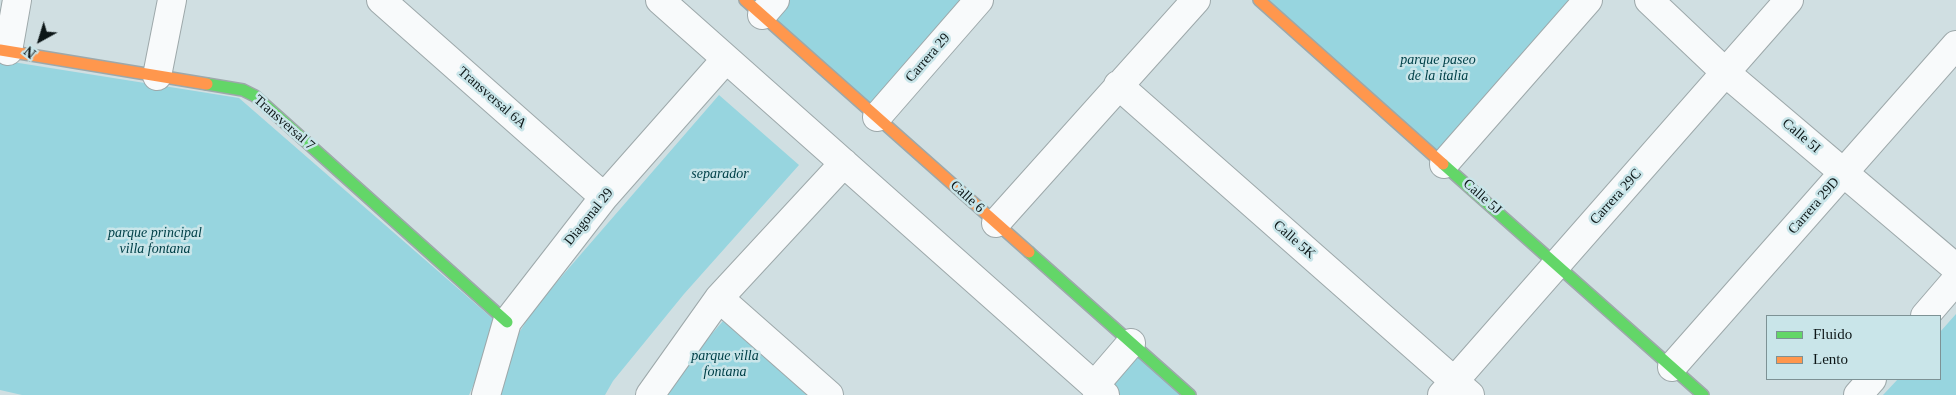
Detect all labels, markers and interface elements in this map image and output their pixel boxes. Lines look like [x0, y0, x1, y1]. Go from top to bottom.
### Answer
north arrow [15, 15, 65, 65]
street label: Carrera 29 [902, 30, 954, 86]
text: N [22, 43, 39, 61]
park label: parque paseo de la italia [1400, 52, 1476, 84]
street label: Transversal 6A [454, 64, 530, 132]
street label: Transversal 7 [250, 92, 318, 154]
street label: Calle 5I [1778, 115, 1824, 157]
park label: separador [691, 166, 749, 182]
street label: Carrera 29C [1587, 166, 1645, 228]
street label: Carrera 29D [1785, 174, 1843, 238]
street label: Calle 5J [1459, 176, 1505, 218]
street label: Calle 6 [946, 177, 988, 217]
street label: Diagonal 29 [561, 185, 617, 249]
street label: Calle 5K [1270, 217, 1318, 263]
park label: parque principal villa fontana [108, 225, 202, 258]
legend [1766, 315, 1941, 380]
text: Fluido [1813, 326, 1852, 342]
park label: parque villa fontana [691, 348, 759, 381]
text: Lento [1813, 351, 1848, 367]

